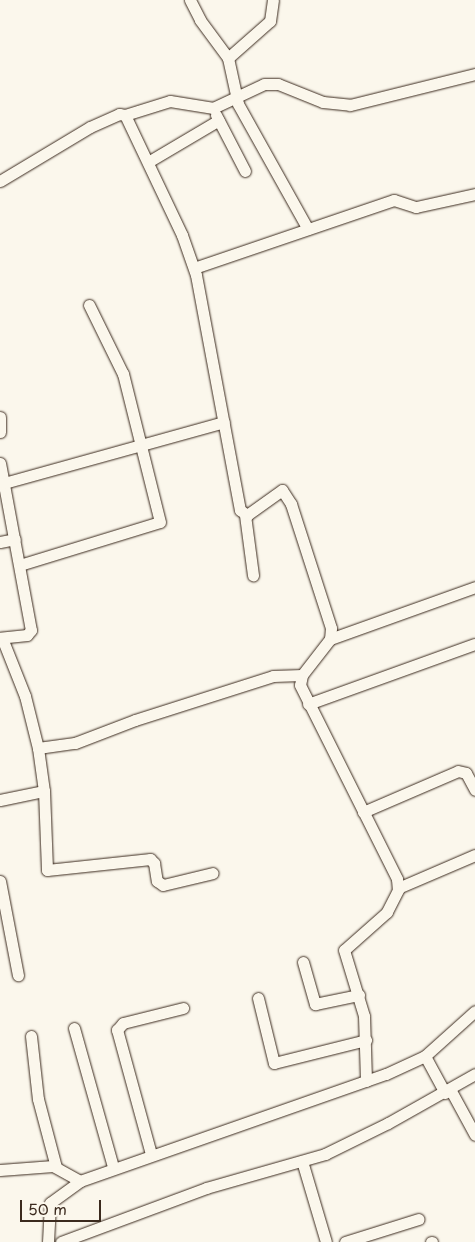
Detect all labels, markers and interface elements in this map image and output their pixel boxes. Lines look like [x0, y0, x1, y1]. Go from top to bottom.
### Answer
scale bar [22, 1190, 104, 1222]
text: 50 m [28, 1197, 67, 1220]

